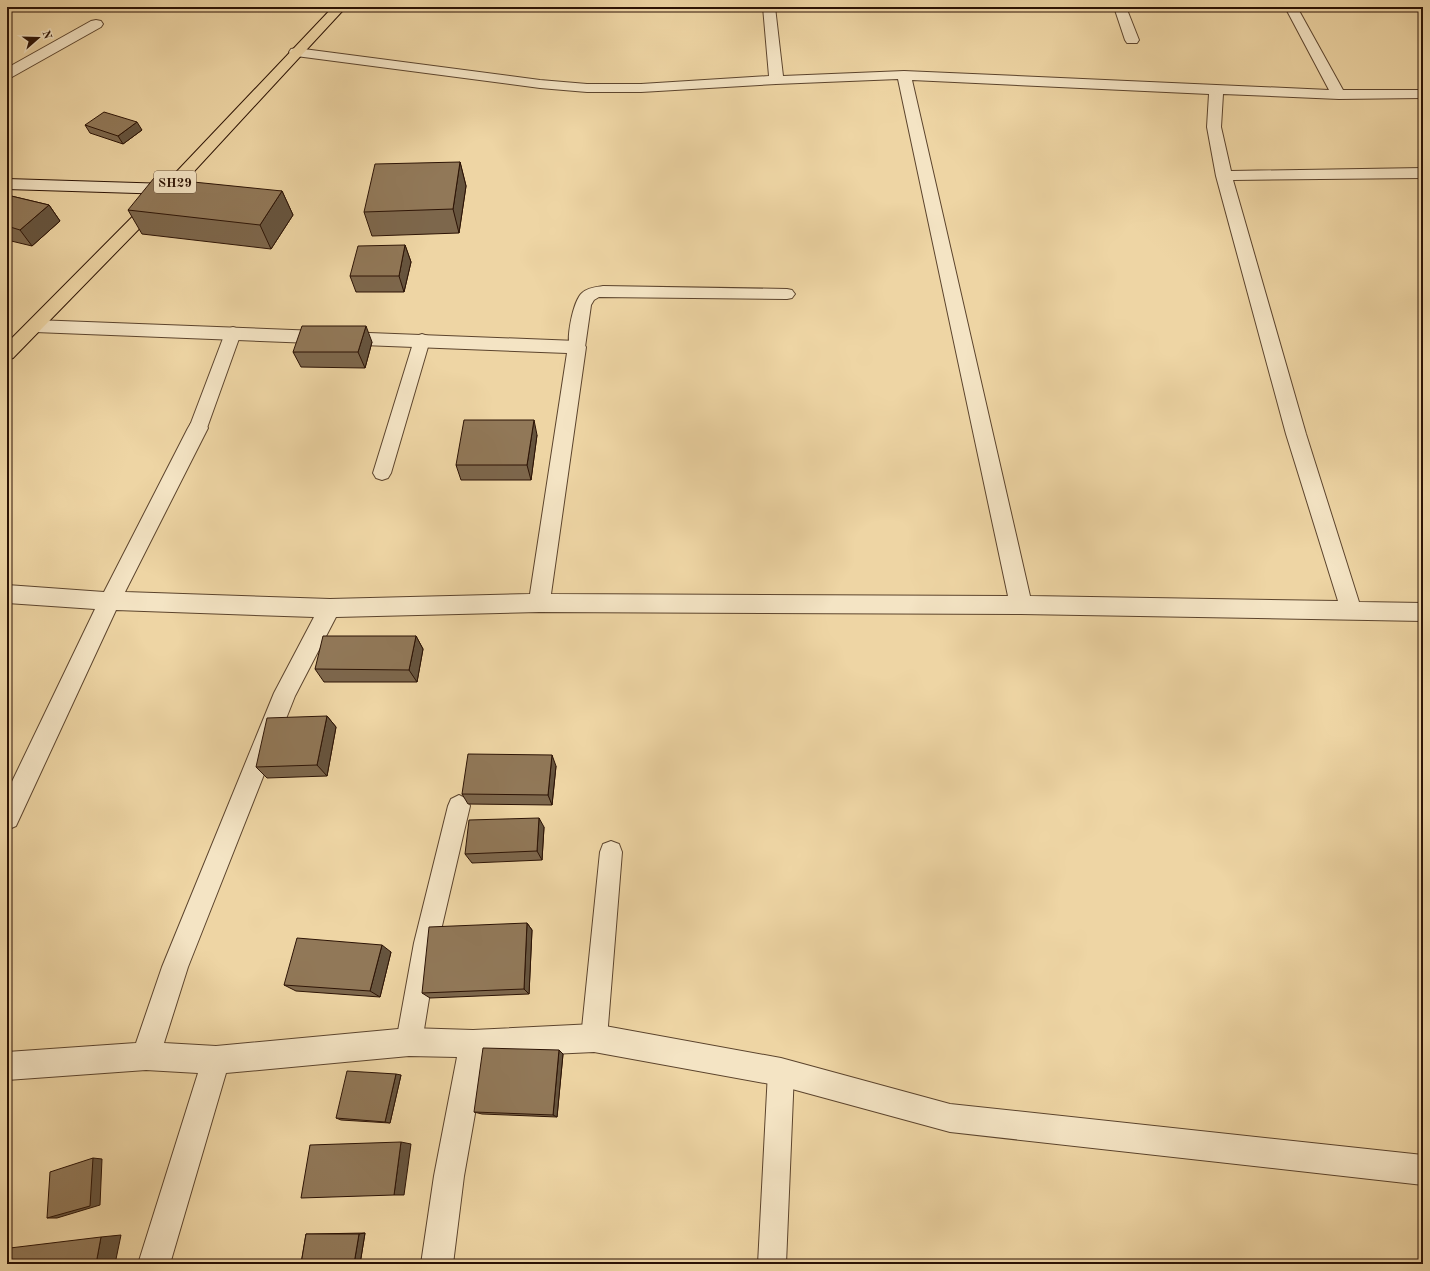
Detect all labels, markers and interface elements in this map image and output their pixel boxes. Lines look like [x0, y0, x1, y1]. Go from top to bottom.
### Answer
north arrow [18, 18, 58, 58]
text: N [39, 29, 53, 41]
road number: SH29 [154, 171, 196, 193]

